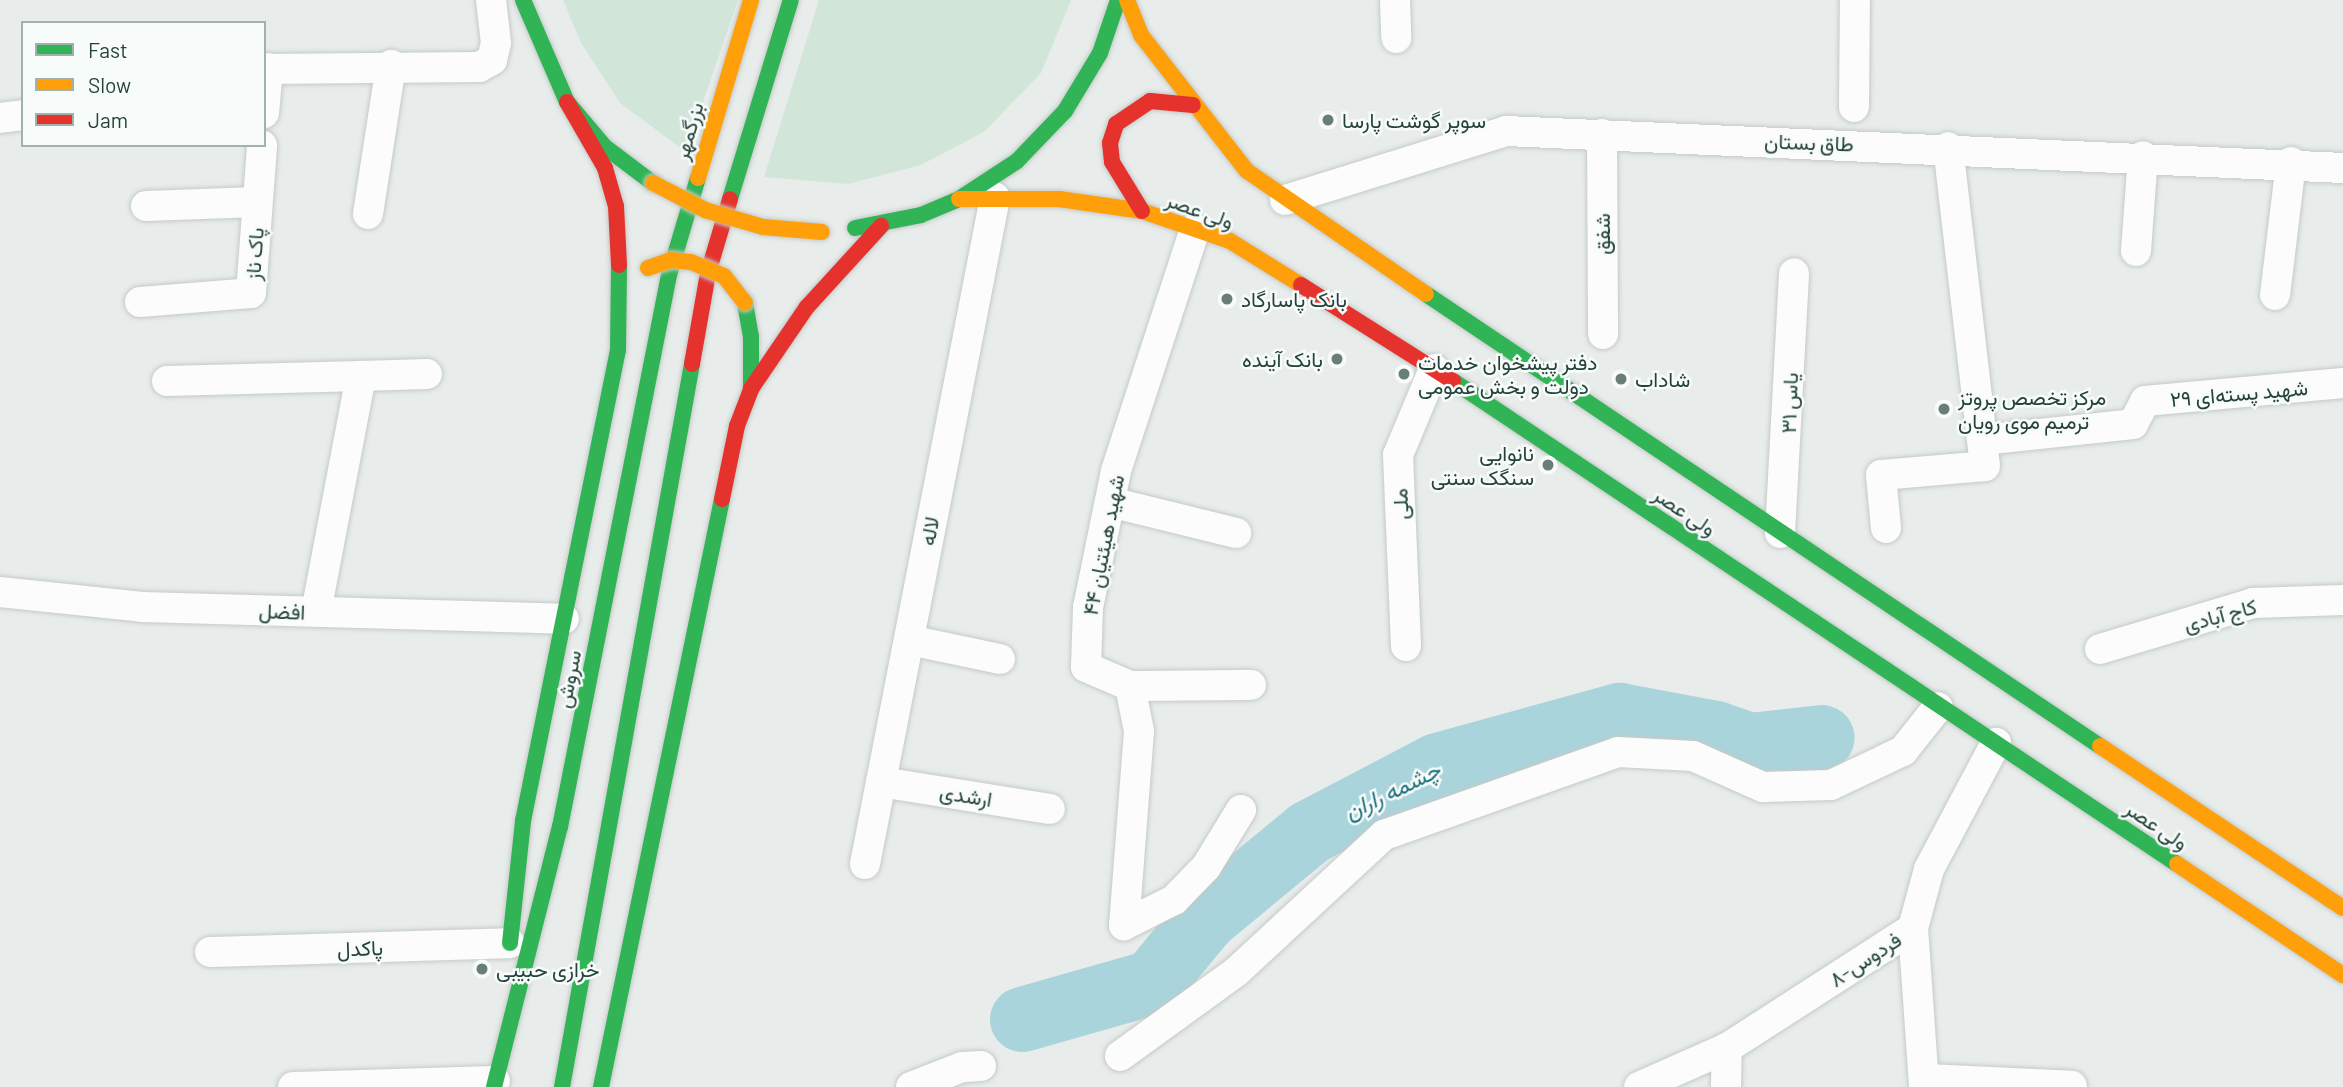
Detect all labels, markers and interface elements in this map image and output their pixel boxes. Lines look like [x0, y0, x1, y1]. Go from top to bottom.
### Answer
legend [21, 21, 266, 147]
text: Fast [88, 37, 128, 62]
text: Slow [88, 72, 131, 97]
street label: بزرگمهر [668, 99, 708, 163]
text: Jam [88, 107, 128, 132]
place label: سوپر گوشت پارسا [1342, 107, 1486, 133]
marker: سوپر گوشت پارسا [1320, 112, 1336, 128]
street label: طاق بستان [1764, 128, 1854, 156]
street label: ولی عصر [1163, 186, 1237, 234]
street label: شفق [1589, 213, 1615, 255]
street label: پاک ناز [240, 227, 268, 281]
place label: بانک پاسارگاد [1241, 286, 1347, 312]
marker: بانک پاسارگاد [1219, 291, 1235, 307]
place label: بانک آینده [1242, 346, 1323, 372]
place label: دفتر پیشخوان خدمات دولت و بخش عمومی [1418, 349, 1597, 399]
marker: بانک آینده [1329, 351, 1345, 367]
marker: دفتر پیشخوان خدمات دولت و بخش عمومی [1396, 366, 1412, 382]
place label: شاداب [1635, 366, 1690, 392]
marker: شاداب [1613, 371, 1629, 387]
street label: یاس ۳۱ [1775, 372, 1803, 434]
street label: شهید پسته‌ای ۲۹ [2169, 374, 2309, 412]
place label: مرکز تخصص پروتز ترمیم موی رویان [1958, 384, 2106, 434]
marker: مرکز تخصص پروتز ترمیم موی رویان [1936, 401, 1952, 417]
place label: نانوایی سنگک سنتی [1431, 440, 1534, 490]
marker: نانوایی سنگک سنتی [1540, 457, 1556, 473]
street label: شهید هیئتیان ۴۴ [1077, 473, 1129, 617]
street label: ولی عصر [1649, 481, 1721, 541]
street label: ملی [1387, 488, 1413, 520]
street label: لاله [914, 514, 944, 548]
street label: کاج آبادی [2181, 593, 2259, 637]
street label: افضل [258, 598, 306, 624]
street label: سروش [550, 648, 586, 710]
water label: چشمه راران [1340, 755, 1444, 825]
street label: ارشدی [938, 778, 994, 812]
street label: ولی عصر [2121, 795, 2193, 855]
street label: ۸-فردوس [1824, 926, 1906, 992]
street label: پاکدل [337, 935, 383, 961]
place label: خرازی حبیبی [496, 956, 600, 982]
marker: خرازی حبیبی [474, 961, 490, 977]

